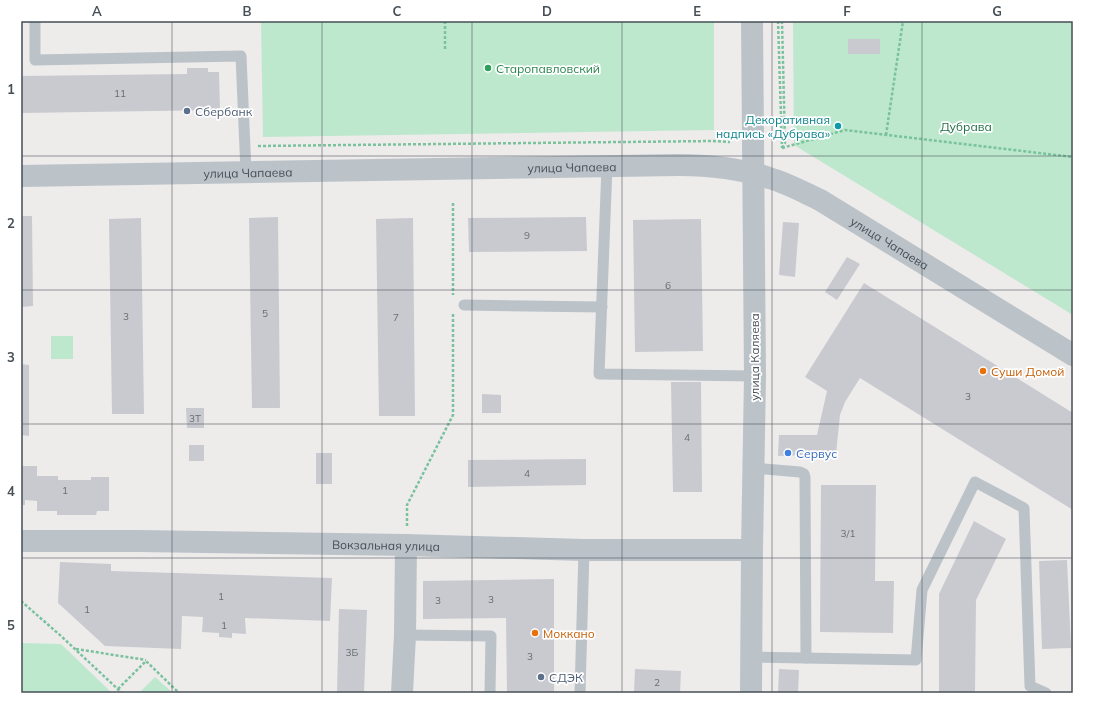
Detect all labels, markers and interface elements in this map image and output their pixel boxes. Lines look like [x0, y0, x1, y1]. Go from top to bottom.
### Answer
text: A [92, 3, 102, 19]
text: B [243, 3, 252, 19]
text: C [393, 3, 402, 19]
text: D [542, 3, 552, 19]
text: E [693, 3, 701, 19]
text: F [843, 3, 851, 19]
text: G [992, 3, 1002, 19]
place label: Старопавловский [496, 61, 600, 76]
marker: Старопавловский [483, 63, 493, 73]
text: 1 [7, 81, 15, 97]
house number: 11 [114, 87, 126, 100]
place label: Сбербанк [195, 104, 253, 119]
marker: Сбербанк [182, 106, 192, 116]
place label: Декоративная надпись «Дубрава» [716, 112, 831, 141]
park label: Дубрава [940, 119, 992, 134]
marker: Декоративная надпись «Дубрава» [833, 121, 843, 131]
street label: улица Чапаева [527, 159, 617, 175]
street label: улица Чапаева [203, 164, 293, 180]
street label: улица Чапаева [848, 213, 932, 272]
text: 2 [7, 215, 15, 231]
house number: 9 [524, 229, 530, 242]
house number: 6 [665, 279, 671, 292]
house number: 5 [262, 307, 268, 320]
house number: 3 [123, 310, 129, 323]
house number: 7 [393, 311, 399, 324]
street label: улица Каляева [747, 313, 762, 401]
text: 3 [7, 349, 15, 365]
place label: Суши Домой [991, 364, 1064, 379]
marker: Суши Домой [978, 366, 988, 376]
house number: 3 [965, 390, 971, 403]
house number: 3Т [189, 412, 201, 425]
house number: 4 [684, 431, 690, 444]
place label: Сервус [796, 446, 837, 461]
marker: Сервус [783, 448, 793, 458]
house number: 4 [524, 467, 530, 480]
text: 4 [7, 483, 15, 499]
house number: 1 [62, 484, 68, 497]
house number: 3/1 [841, 527, 855, 540]
street label: Вокзальная улица [332, 536, 440, 553]
house number: 1 [218, 590, 224, 603]
house number: 3 [488, 593, 494, 606]
house number: 3 [435, 594, 441, 607]
house number: 1 [84, 603, 90, 616]
text: 5 [7, 617, 15, 633]
house number: 1 [221, 619, 227, 632]
place label: Моккано [543, 626, 595, 641]
marker: Моккано [530, 628, 540, 638]
house number: 3Б [346, 646, 359, 659]
house number: 3 [527, 650, 533, 663]
place label: СДЭК [549, 670, 583, 685]
marker: СДЭК [536, 672, 546, 682]
house number: 2 [654, 676, 660, 689]

